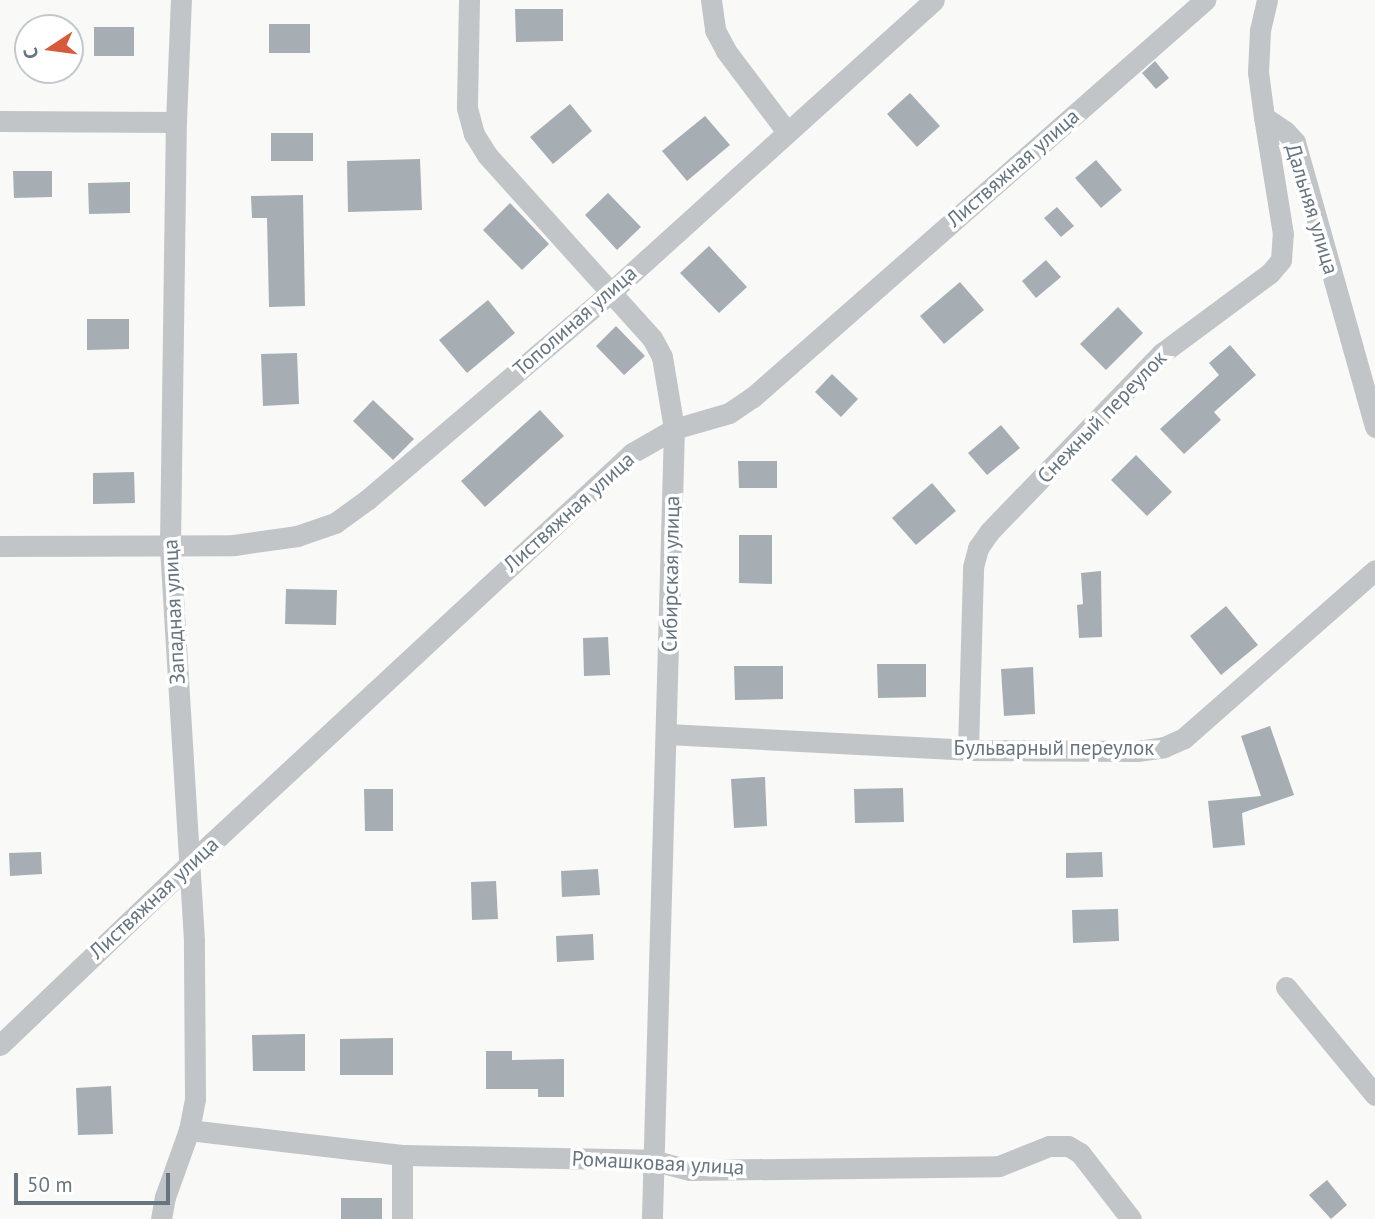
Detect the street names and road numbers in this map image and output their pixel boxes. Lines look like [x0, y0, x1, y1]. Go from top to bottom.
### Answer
street label: Листвяжная улица [942, 104, 1084, 232]
street label: Дальняя улица [1280, 141, 1344, 277]
street label: Тополиная улица [508, 261, 642, 381]
street label: Снежный переулок [1032, 345, 1172, 489]
street label: Листвяжная улица [498, 447, 640, 577]
street label: Сибирская улица [657, 496, 685, 652]
street label: Западная улица [158, 539, 190, 685]
street label: Бульварный переулок [954, 735, 1154, 761]
street label: Листвяжная улица [84, 832, 224, 964]
street label: Ромашковая улица [571, 1146, 745, 1180]

